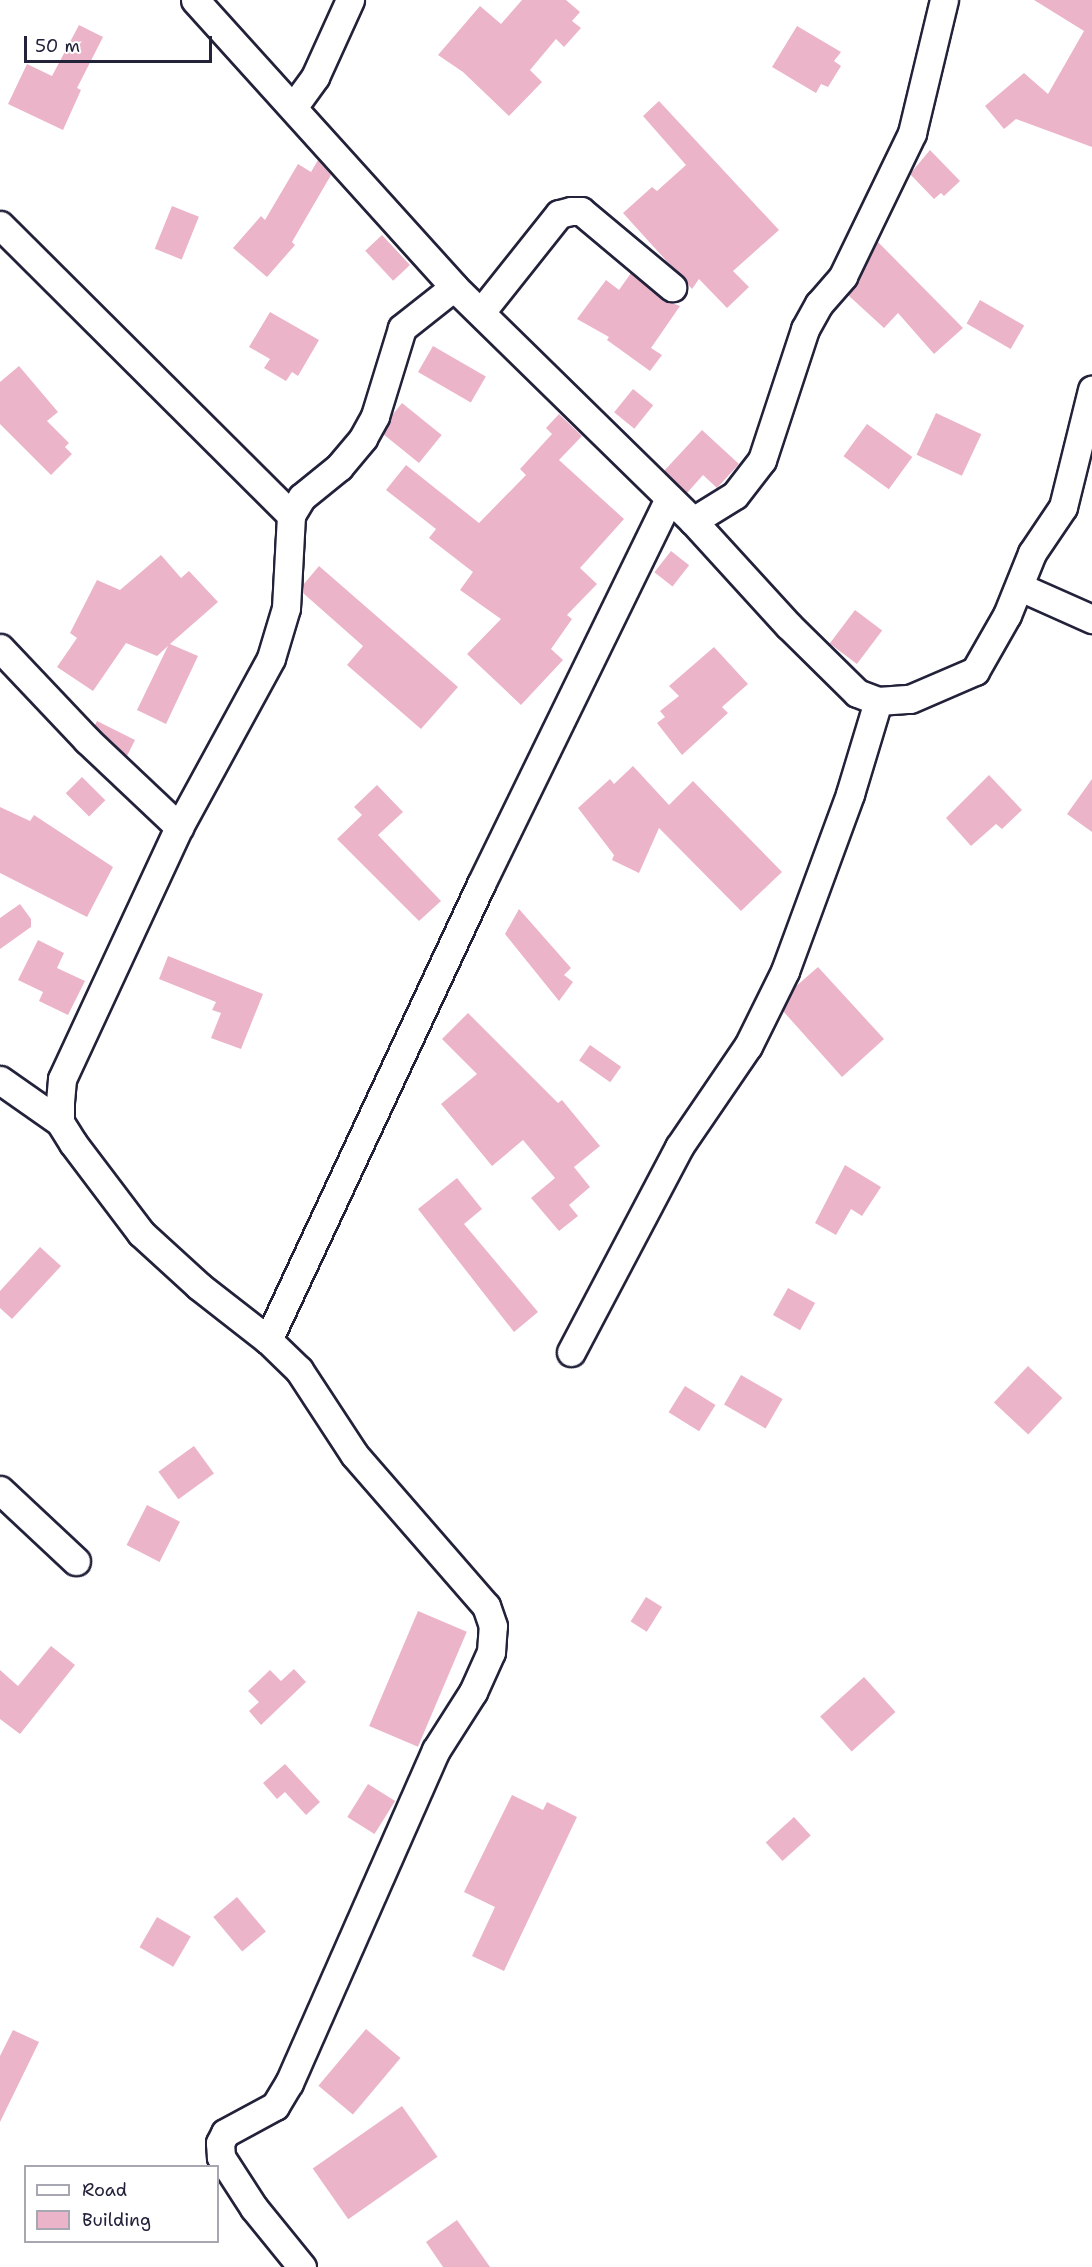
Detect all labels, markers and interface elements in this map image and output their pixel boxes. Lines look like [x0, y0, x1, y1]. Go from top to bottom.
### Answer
scale bar [27, 24, 214, 62]
text: 50 m [35, 34, 80, 58]
legend [24, 2165, 219, 2243]
text: Road [82, 2178, 127, 2202]
text: Building [82, 2208, 151, 2232]

